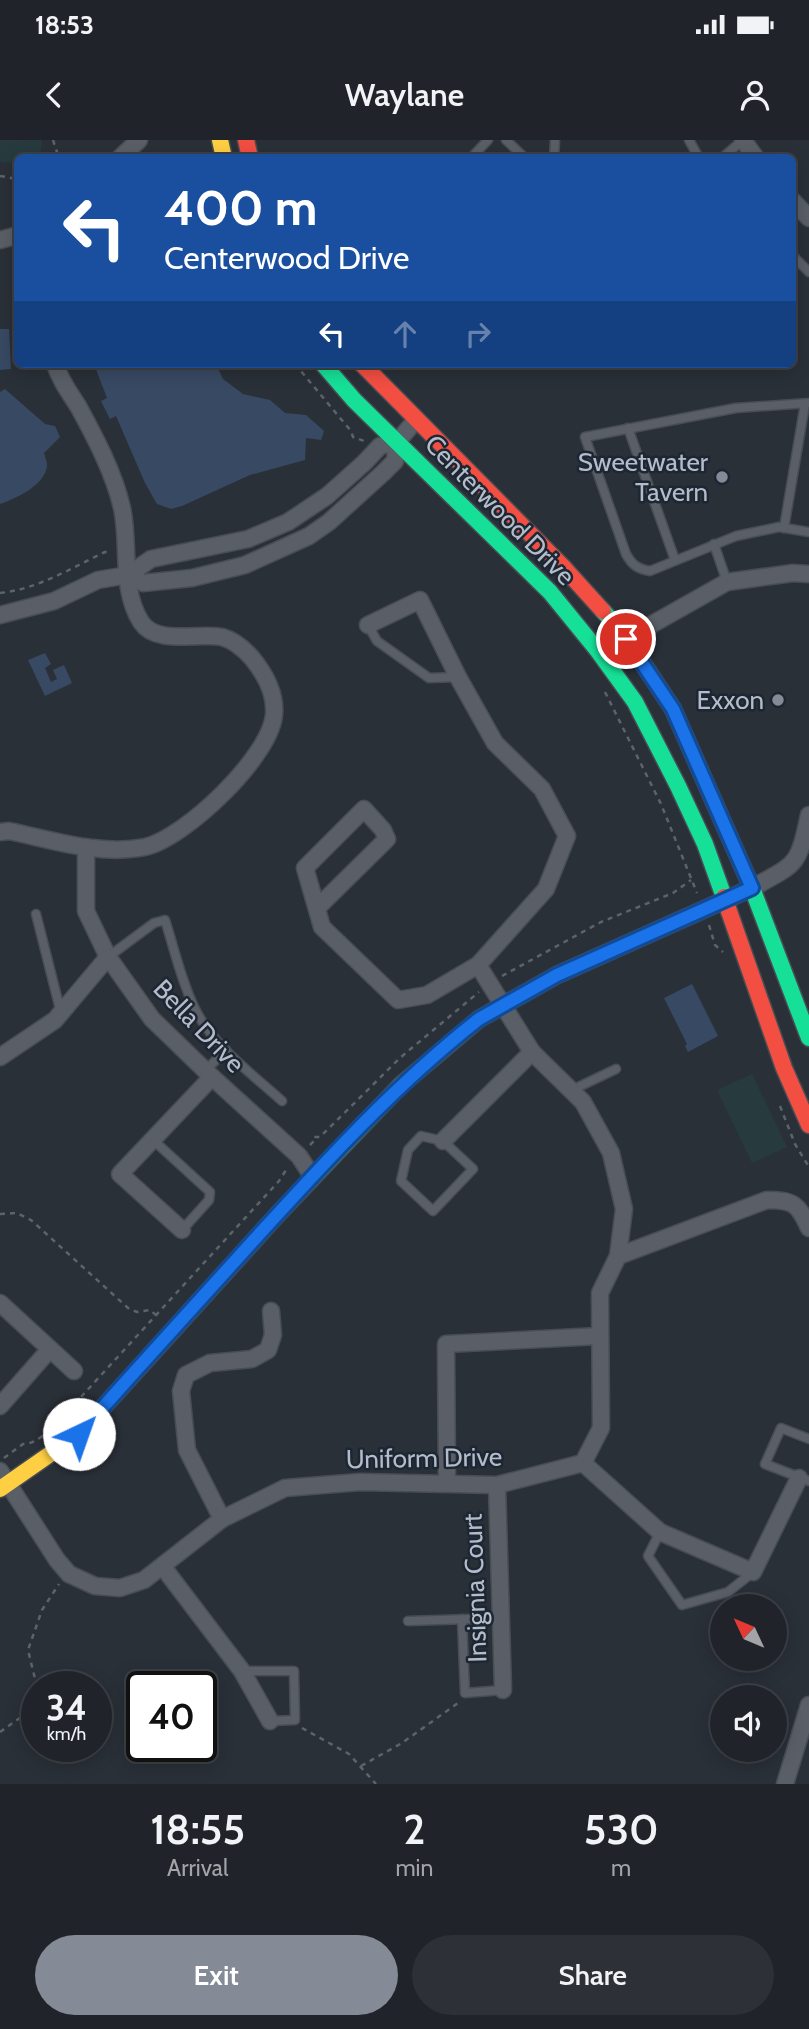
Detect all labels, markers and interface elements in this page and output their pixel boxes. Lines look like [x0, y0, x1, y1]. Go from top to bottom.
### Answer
text: 18:53 [35, 9, 94, 41]
text: Waylane [345, 75, 464, 114]
icon: back [35, 76, 73, 114]
icon: person [736, 76, 774, 114]
text: 400 m [164, 178, 317, 237]
icon: left [49, 182, 140, 273]
text: Centerwood Drive [164, 238, 409, 277]
icon: left [313, 315, 351, 353]
icon: ahead [386, 315, 424, 353]
icon: right [459, 315, 497, 353]
street label: Centerwood Drive [418, 428, 582, 592]
place label: Sweetwater Tavern [578, 446, 709, 508]
marker: Sweetwater Tavern [714, 469, 730, 485]
pin [596, 609, 656, 669]
icon: arrive [607, 620, 645, 658]
place label: Exxon [697, 684, 764, 716]
marker: Exxon [770, 692, 786, 708]
street label: Bella Drive [147, 973, 251, 1079]
position arrow [42, 1397, 116, 1471]
street label: Uniform Drive [346, 1441, 502, 1475]
street label: Insignia Court [456, 1513, 494, 1663]
north arrow [710, 1594, 788, 1671]
map controls [710, 1594, 787, 1762]
speed limit sign: 40 [126, 1671, 217, 1762]
button: sound [710, 1685, 787, 1762]
text: 34 [46, 1686, 87, 1729]
text: km/h [47, 1723, 86, 1745]
text: 18:55 [150, 1803, 245, 1855]
text: 2 [403, 1803, 425, 1855]
text: 530 [584, 1803, 659, 1855]
text: Arrival [167, 1854, 228, 1882]
text: min [395, 1854, 433, 1882]
text: m [611, 1854, 631, 1882]
button: Exit [35, 1935, 398, 2015]
button: Share [412, 1935, 774, 2015]

